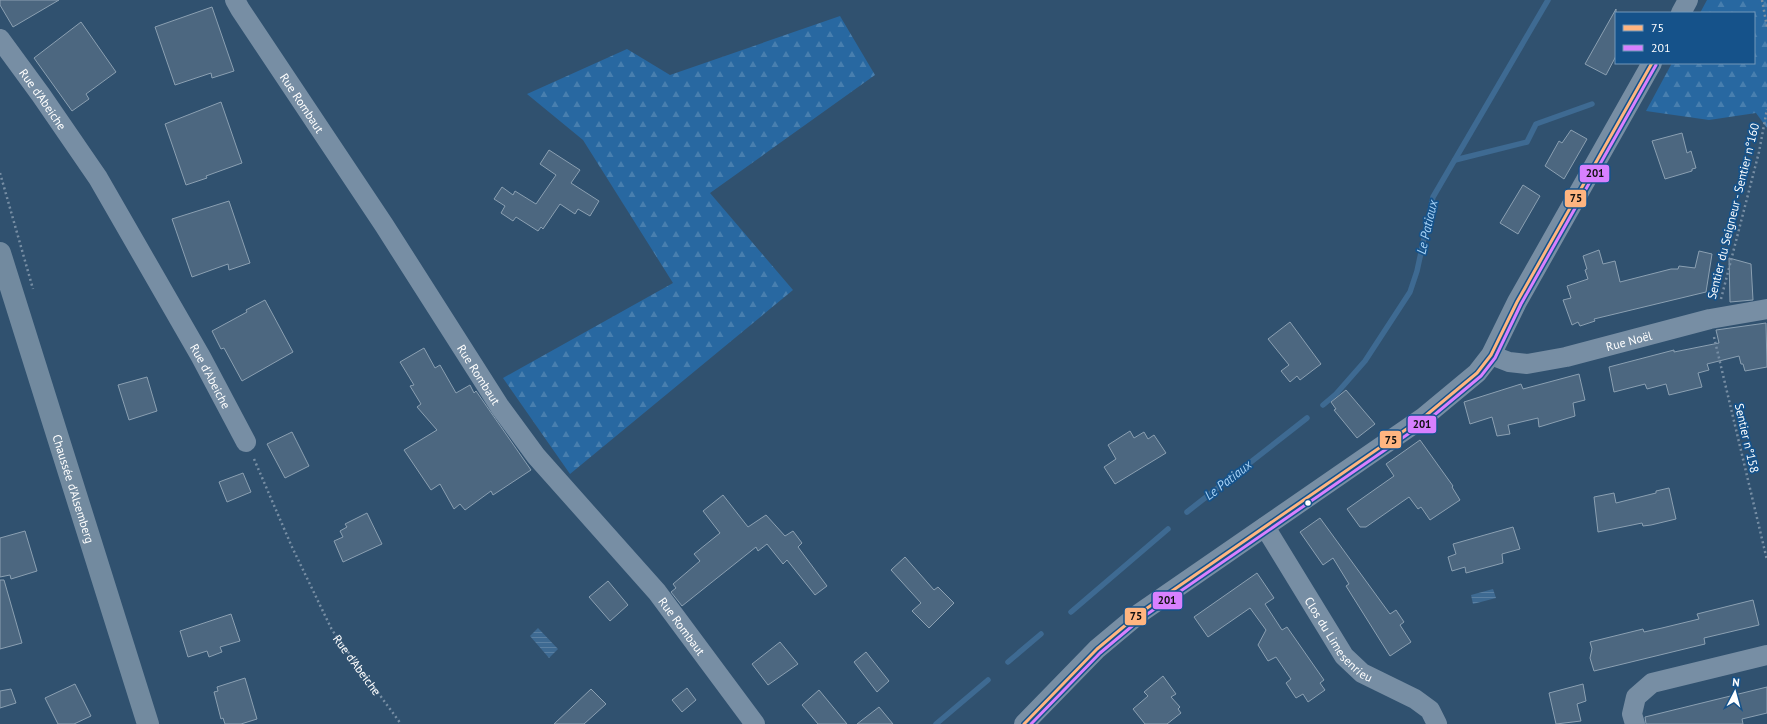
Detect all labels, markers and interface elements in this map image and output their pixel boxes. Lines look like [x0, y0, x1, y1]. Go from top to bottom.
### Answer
legend [1615, 12, 1755, 64]
text: 75 [1651, 20, 1664, 35]
text: 201 [1651, 40, 1671, 55]
street label: Rue d'Abeiche [17, 65, 70, 132]
street label: Rue Rombaut [277, 70, 328, 135]
street label: Sentier du Seigneur - Sentier n°160 [1704, 121, 1762, 301]
line badge: 201 [1579, 164, 1610, 183]
text: 201 [1586, 166, 1604, 180]
line badge: 75 [1564, 189, 1587, 208]
text: 75 [1570, 191, 1582, 205]
water label: Le Patiaux [1412, 197, 1442, 256]
street label: Rue Noël [1604, 327, 1654, 354]
street label: Rue d'Abeiche [187, 341, 234, 411]
street label: Rue Rombaut [454, 341, 504, 407]
street label: Sentier n°158 [1732, 402, 1762, 474]
line badge: 201 [1407, 415, 1437, 434]
text: 201 [1413, 417, 1431, 431]
line badge: 75 [1379, 430, 1402, 449]
street label: Chaussée d'Alsemberg [50, 432, 98, 545]
text: 75 [1385, 433, 1397, 447]
water label: Le Patiaux [1201, 456, 1256, 504]
unlabelled marker [1303, 498, 1313, 508]
line badge: 201 [1152, 591, 1183, 610]
text: 201 [1158, 593, 1176, 607]
street label: Rue Rombaut [656, 594, 709, 658]
street label: Clos du Limesenrieu [1302, 594, 1375, 685]
line badge: 75 [1124, 607, 1147, 626]
text: 75 [1130, 609, 1142, 623]
street label: Rue d'Abeiche [330, 631, 385, 698]
north arrow [1715, 672, 1755, 712]
text: N [1732, 675, 1740, 689]

